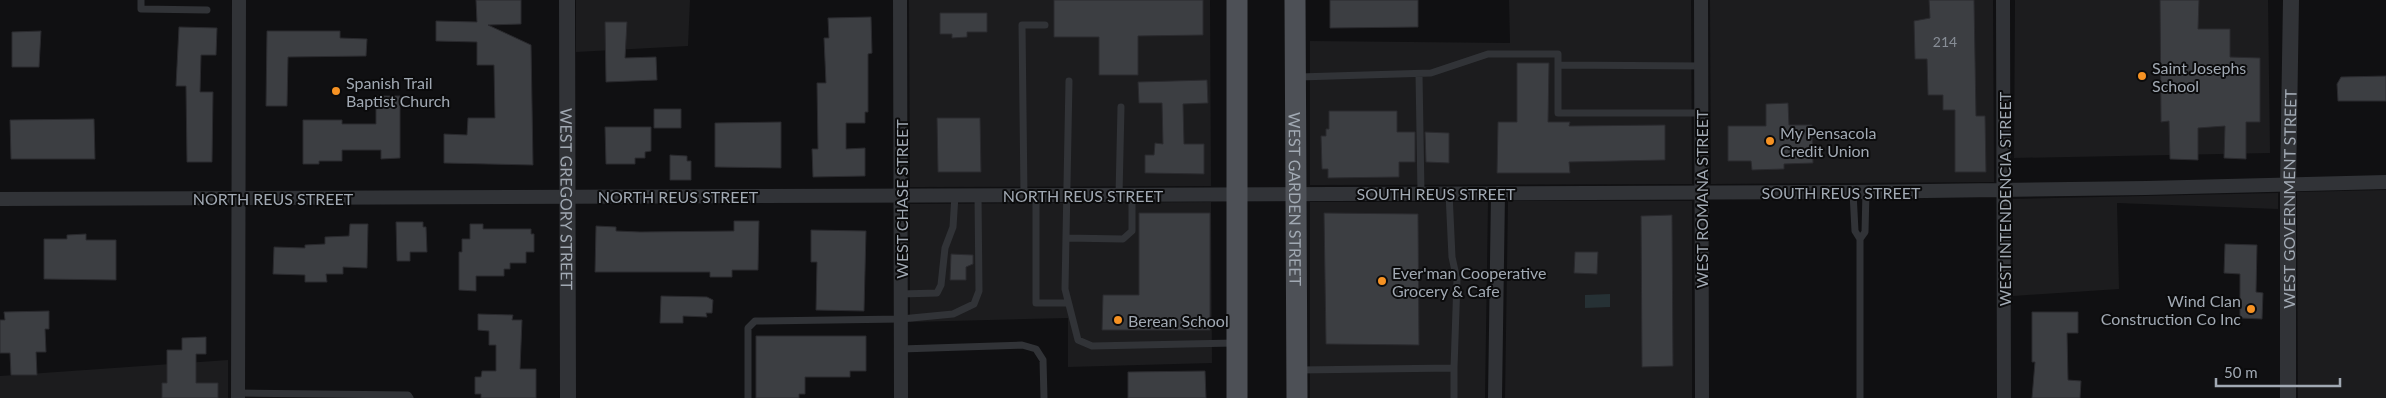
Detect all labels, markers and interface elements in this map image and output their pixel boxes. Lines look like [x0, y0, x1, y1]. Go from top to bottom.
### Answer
house number: 214 [1933, 33, 1957, 50]
place label: Saint Josephs School [2152, 58, 2246, 95]
marker: Saint Josephs School [2136, 70, 2148, 82]
place label: Spanish Trail Baptist Church [346, 73, 450, 110]
marker: Spanish Trail Baptist Church [330, 85, 342, 97]
street label: WEST GOVERNMENT STREET [2279, 88, 2299, 309]
street label: WEST INTENDENCIA STREET [1995, 91, 2014, 306]
street label: WEST GREGORY STREET [558, 108, 577, 291]
street label: WEST ROMANA STREET [1692, 109, 1711, 288]
street label: WEST GARDEN STREET [1286, 112, 1306, 287]
street label: WEST CHASE STREET [892, 119, 911, 279]
place label: My Pensacola Credit Union [1780, 123, 1876, 160]
marker: My Pensacola Credit Union [1764, 135, 1776, 147]
street label: SOUTH REUS STREET [1762, 183, 1921, 202]
street label: SOUTH REUS STREET [1357, 184, 1516, 203]
street label: NORTH REUS STREET [1003, 186, 1164, 205]
street label: NORTH REUS STREET [598, 187, 759, 206]
street label: NORTH REUS STREET [193, 189, 354, 208]
place label: Ever'man Cooperative Grocery & Cafe [1392, 263, 1547, 300]
marker: Ever'man Cooperative Grocery & Cafe [1376, 275, 1388, 287]
place label: Wind Clan Construction Co Inc [2101, 291, 2241, 328]
marker: Wind Clan Construction Co Inc [2245, 303, 2257, 315]
place label: Berean School [1128, 311, 1229, 330]
marker: Berean School [1112, 314, 1124, 326]
scale bar [2216, 356, 2340, 388]
text: 50 m [2224, 363, 2258, 381]

